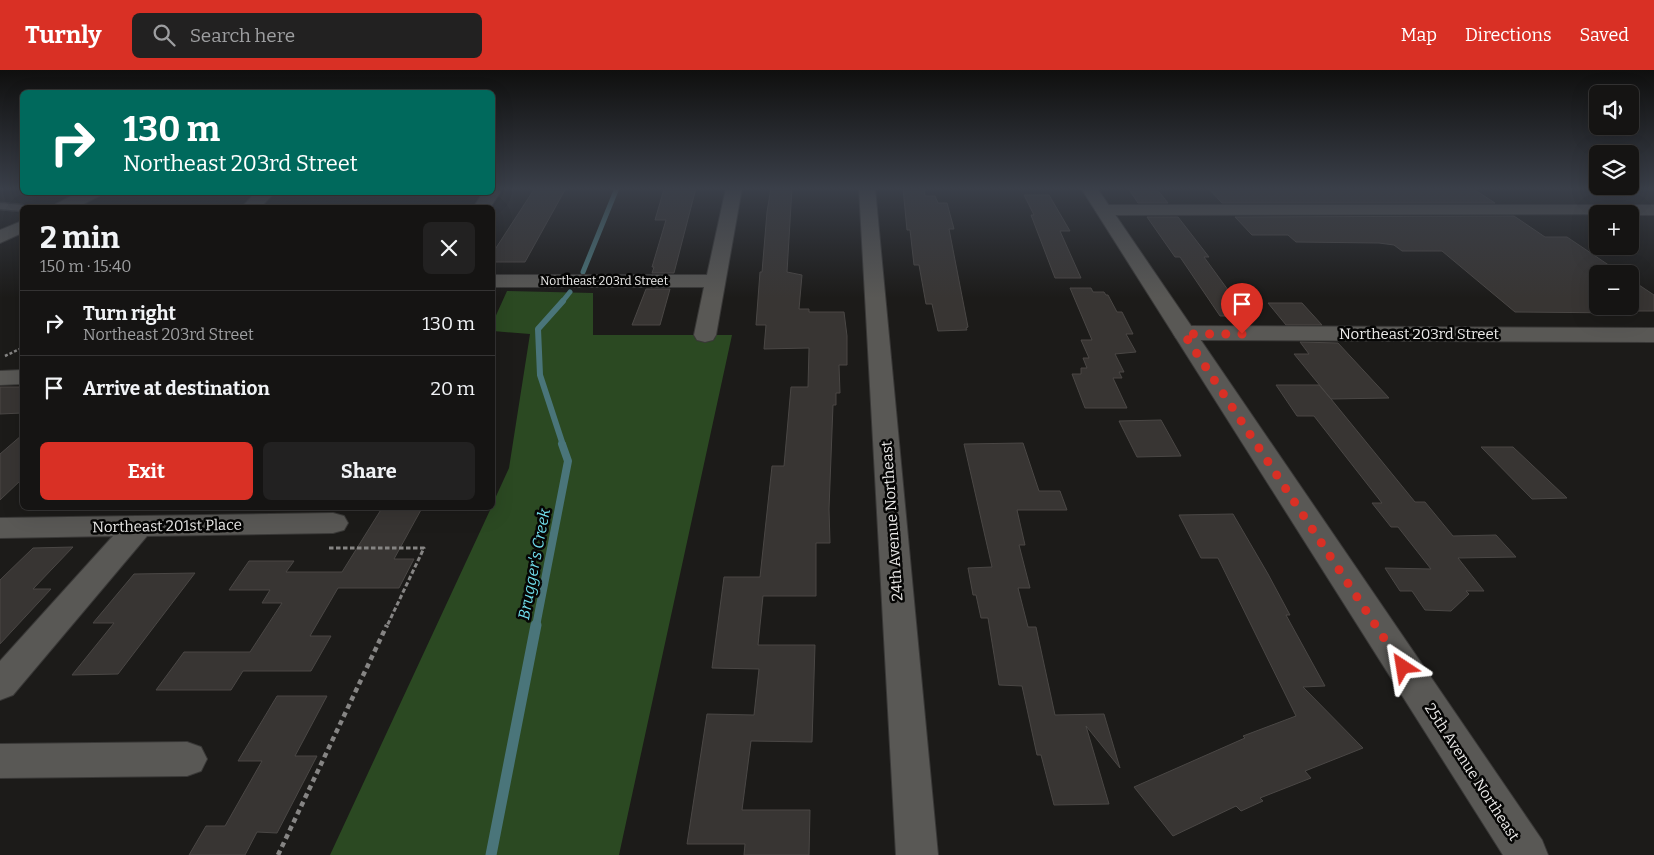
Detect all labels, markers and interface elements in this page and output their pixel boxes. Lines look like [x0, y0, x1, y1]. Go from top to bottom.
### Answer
search box [132, 13, 482, 58]
text: Turnly [25, 21, 102, 49]
icon: search [150, 21, 178, 49]
text: Search here [190, 24, 295, 47]
text: Map [1401, 24, 1437, 46]
text: Directions [1465, 24, 1552, 46]
text: Saved [1580, 24, 1629, 46]
map controls [1589, 85, 1639, 315]
button: sound [1589, 85, 1639, 135]
text: 130 m [123, 108, 220, 150]
icon: right [40, 110, 105, 175]
button: layers [1589, 145, 1639, 195]
text: Northeast 203rd Street [123, 150, 358, 177]
button: + [1589, 205, 1639, 255]
text: 2 min [40, 220, 120, 256]
button: close [423, 222, 475, 274]
text: 150 m · 15:40 [40, 257, 132, 276]
button: − [1589, 265, 1639, 315]
street label: Northeast 203rd Street [540, 274, 669, 288]
pin [1221, 283, 1263, 334]
icon: arrive [1228, 290, 1256, 318]
text: Turn right [83, 302, 176, 325]
icon: right [40, 309, 68, 337]
text: 130 m [422, 312, 475, 335]
text: Northeast 203rd Street [83, 325, 254, 344]
street label: Northeast 203rd Street [1339, 325, 1500, 343]
icon: arrive [40, 374, 68, 402]
text: Arrive at destination [83, 377, 270, 400]
text: 20 m [431, 377, 475, 400]
street label: 24th Avenue Northeast [877, 440, 907, 602]
button: Exit [40, 442, 253, 500]
button: Share [263, 442, 475, 500]
water label: Brugger's Creek [514, 507, 554, 621]
street label: Northeast 201st Place [92, 516, 242, 536]
position arrow [1376, 640, 1428, 692]
street label: 25th Avenue Northeast [1421, 700, 1523, 844]

